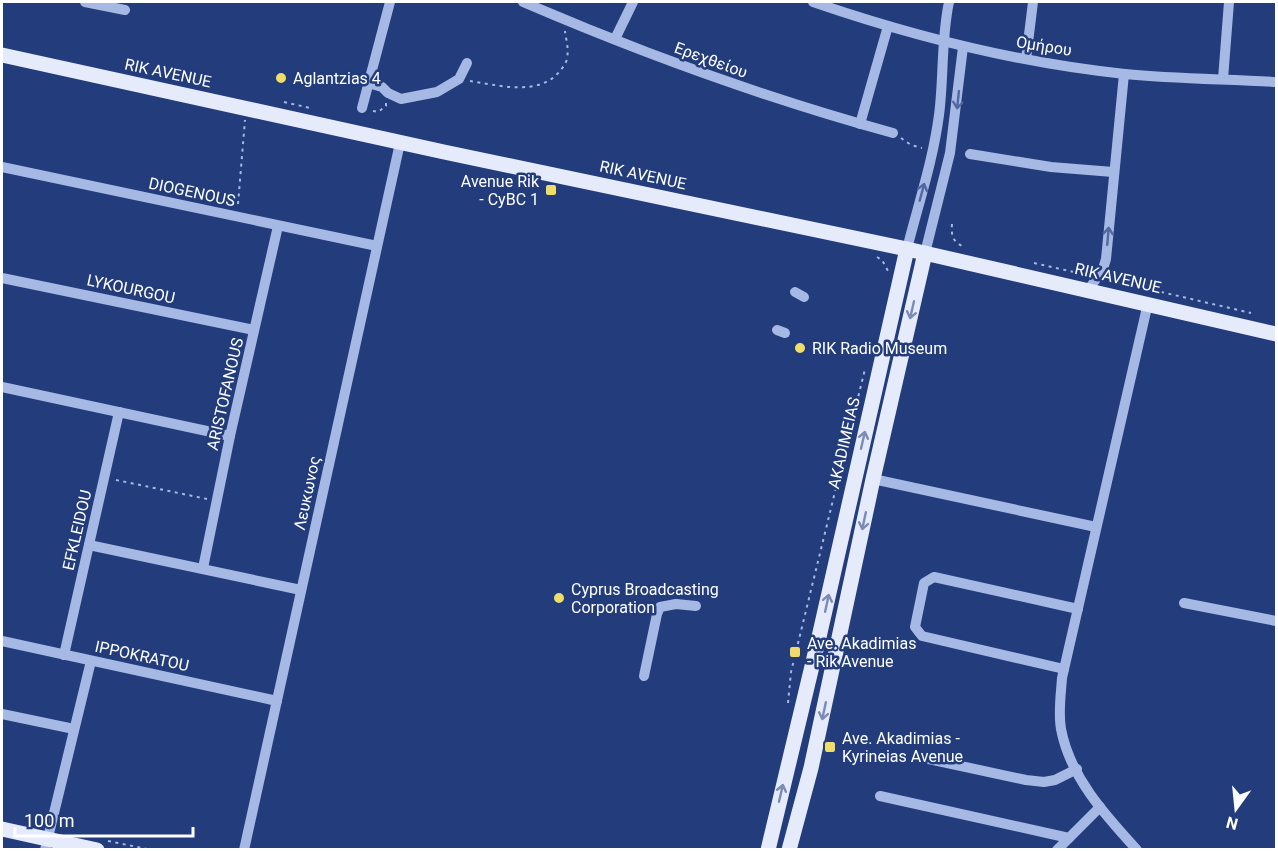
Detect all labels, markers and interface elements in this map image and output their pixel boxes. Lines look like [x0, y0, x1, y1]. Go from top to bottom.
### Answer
street label: Ομήρου [1015, 32, 1073, 60]
street label: Ερεχθείου [672, 38, 750, 82]
street label: RIK AVENUE [123, 55, 213, 91]
place label: Aglantzias 4 [293, 69, 381, 88]
marker: Aglantzias 4 [274, 71, 288, 85]
one-way arrow [952, 89, 963, 109]
street label: RIK AVENUE [598, 157, 688, 193]
place label: Avenue Rik - CyBC 1 [461, 172, 540, 209]
street label: DIOGENOUS [147, 174, 237, 210]
marker: Avenue Rik - CyBC 1 [544, 183, 558, 197]
one-way arrow [917, 183, 928, 202]
one-way arrow [1103, 227, 1114, 247]
street label: RIK AVENUE [1073, 259, 1163, 297]
street label: LYKOURGOU [85, 270, 177, 308]
one-way arrow [906, 300, 917, 319]
street label: ARISTOFANOUS [203, 336, 247, 452]
place label: RIK Radio Museum [812, 339, 947, 358]
marker: RIK Radio Museum [793, 341, 807, 355]
street label: AKADIMEIAS [824, 395, 864, 491]
one-way arrow [858, 431, 869, 451]
street label: Λευκωνος [290, 454, 324, 532]
street label: EFKLEIDOU [59, 488, 95, 572]
one-way arrow [858, 510, 869, 530]
place label: Cyprus Broadcasting Corporation [571, 580, 719, 617]
marker: Cyprus Broadcasting Corporation [552, 591, 566, 605]
one-way arrow [822, 594, 833, 613]
place label: Ave. Akadimias - Rik Avenue [807, 634, 916, 671]
street label: IPPOKRATOU [93, 637, 191, 675]
marker: Ave. Akadimias - Rik Avenue [788, 645, 802, 659]
one-way arrow [817, 702, 829, 721]
place label: Ave. Akadimias - Kyrineias Avenue [842, 729, 963, 766]
marker: Ave. Akadimias - Kyrineias Avenue [823, 740, 837, 754]
north arrow [1206, 779, 1266, 839]
one-way arrow [776, 783, 788, 802]
scale bar [15, 800, 194, 838]
text: 100 m [24, 810, 75, 831]
text: N [1224, 812, 1240, 834]

